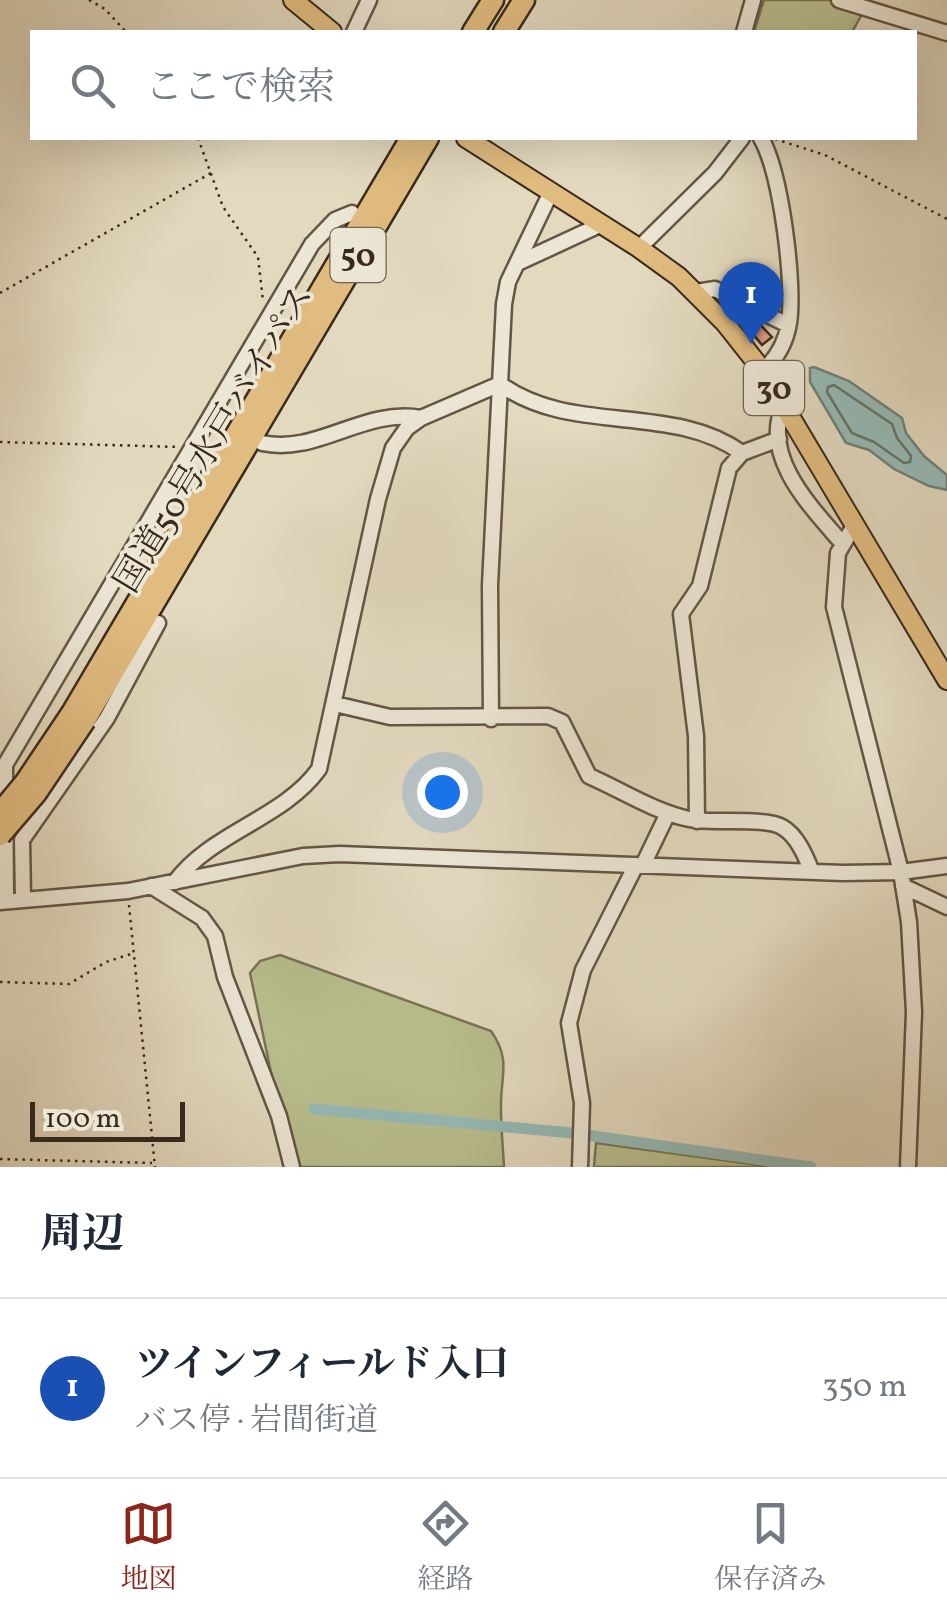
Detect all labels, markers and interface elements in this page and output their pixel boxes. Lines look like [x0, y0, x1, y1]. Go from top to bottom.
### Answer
search box [30, 30, 917, 140]
icon: search [65, 58, 120, 113]
text: ここで検索 [145, 63, 335, 116]
road number: 50 [330, 228, 386, 282]
pin: 1 [718, 262, 784, 344]
street label: 国道50号水戸バイパス [104, 277, 327, 603]
road number: 30 [744, 361, 804, 415]
your location [417, 767, 468, 818]
scale bar [30, 1097, 185, 1142]
text: 100 m [45, 1100, 120, 1139]
text: 周辺 [40, 1207, 124, 1266]
text: ツインフィールド入口 [135, 1340, 509, 1393]
text: 1 [66, 1366, 79, 1410]
text: 350 m [822, 1366, 907, 1410]
text: バス停 · 岩間街道 [135, 1400, 378, 1444]
tab: 地図 [120, 1496, 177, 1600]
tab: 経路 [417, 1496, 474, 1600]
tab: 保存済み [714, 1496, 827, 1600]

